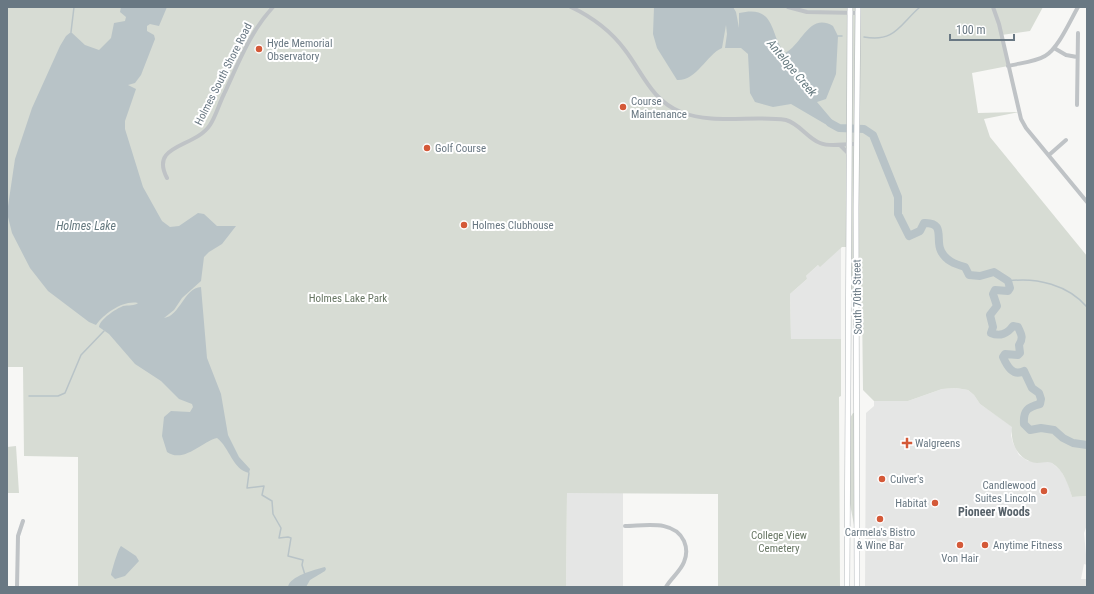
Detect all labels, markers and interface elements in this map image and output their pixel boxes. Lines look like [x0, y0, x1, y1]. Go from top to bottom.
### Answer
scale bar [950, 16, 1014, 42]
street label: Holmes South Shore Road [192, 21, 255, 128]
text: 100 m [956, 23, 986, 37]
water label: Antelope Creek [764, 36, 820, 100]
place label: Hyde Memorial Observatory [267, 37, 332, 63]
marker: Hyde Memorial Observatory [254, 44, 264, 54]
place label: Course Maintenance [631, 95, 687, 121]
marker: Course Maintenance [618, 102, 628, 112]
place label: Golf Course [435, 142, 486, 155]
marker: Golf Course [422, 143, 432, 153]
water label: Holmes Lake [56, 219, 116, 233]
place label: Holmes Clubhouse [472, 219, 554, 232]
marker: Holmes Clubhouse [459, 220, 469, 230]
street label: South 70th Street [850, 259, 865, 335]
park label: Holmes Lake Park [309, 292, 387, 305]
place label: Walgreens [915, 437, 960, 450]
marker: Walgreens [902, 438, 912, 448]
place label: Culver's [890, 473, 924, 486]
marker: Culver's [877, 474, 887, 484]
place label: Candlewood Suites Lincoln [975, 479, 1036, 505]
marker: Candlewood Suites Lincoln [1039, 486, 1049, 496]
place label: Habitat [895, 497, 927, 510]
marker: Habitat [930, 498, 940, 508]
district label: Pioneer Woods [958, 505, 1031, 519]
marker: Carmela's Bistro & Wine Bar [875, 514, 885, 524]
place label: Carmela's Bistro & Wine Bar [845, 526, 916, 552]
park label: College View Cemetery [751, 529, 807, 555]
place label: Anytime Fitness [993, 539, 1063, 552]
marker: Von Hair [955, 540, 965, 550]
marker: Anytime Fitness [980, 540, 990, 550]
place label: Von Hair [941, 552, 979, 565]

